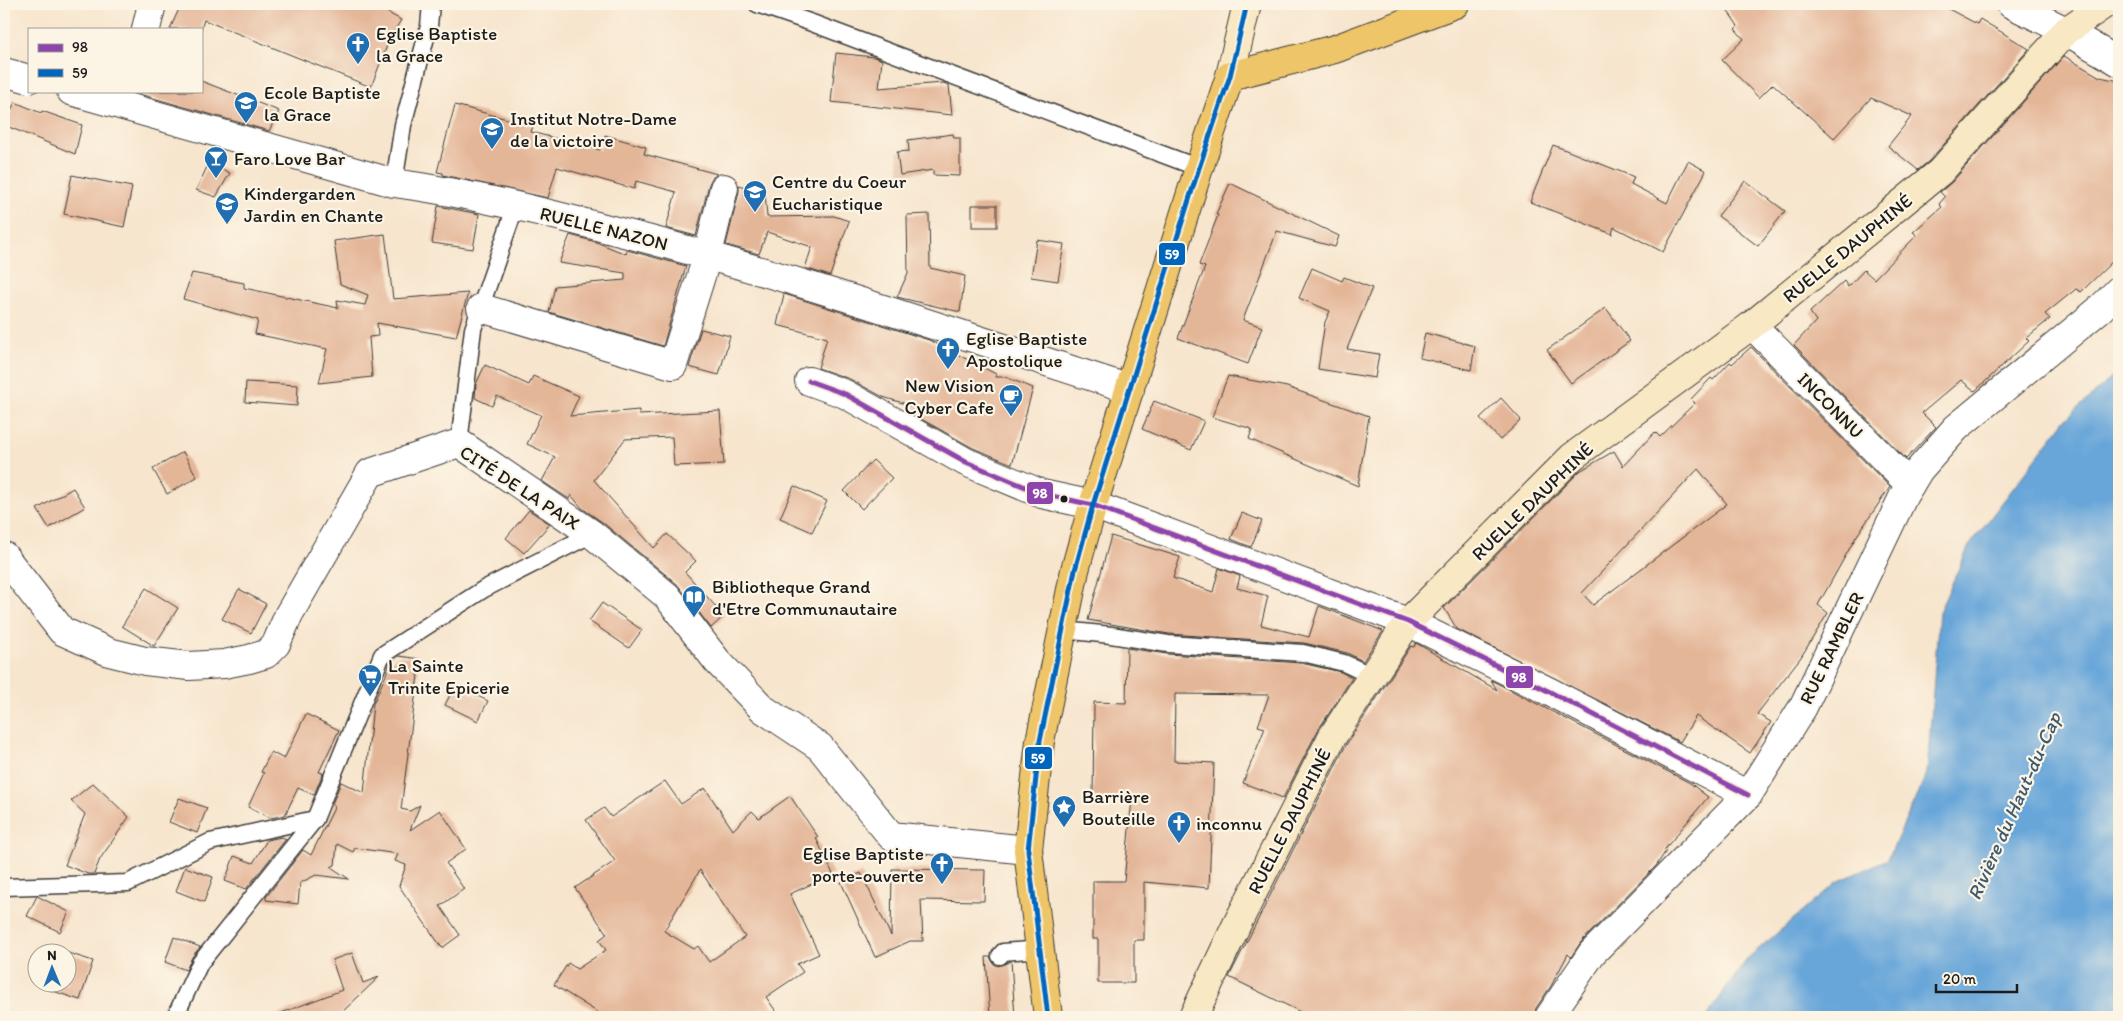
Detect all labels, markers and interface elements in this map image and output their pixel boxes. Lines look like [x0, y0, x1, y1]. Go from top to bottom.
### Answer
place label: Eglise Baptiste la Grace [376, 22, 497, 67]
legend [28, 28, 202, 92]
church icon: Eglise Baptiste la Grace [345, 31, 371, 65]
text: 98 [72, 38, 88, 56]
text: 59 [72, 64, 88, 82]
place label: Ecole Baptiste la Grace [264, 81, 381, 126]
school or university icon: Ecole Baptiste la Grace [233, 90, 259, 124]
place label: Institut Notre-Dame de la victoire [510, 107, 677, 152]
school or university icon: Institut Notre-Dame de la victoire [479, 116, 505, 150]
bar icon: Faro Love Bar [203, 145, 229, 179]
place label: Faro Love Bar [234, 147, 346, 170]
place label: Centre du Coeur Eucharistique [772, 170, 907, 215]
school or university icon: Centre du Coeur Eucharistique [742, 179, 768, 213]
place label: Kindergarden Jardin en Chante [244, 182, 383, 227]
street label: RUELLE DAUPHINÉ [1778, 189, 1917, 308]
school or university icon: Kindergarden Jardin en Chante [214, 191, 240, 225]
street label: RUELLE NAZON [538, 201, 670, 255]
line badge: 59 [1158, 242, 1186, 266]
text: 59 [1165, 246, 1179, 263]
place label: Eglise Baptiste Apostolique [966, 327, 1087, 372]
church icon: Eglise Baptiste Apostolique [935, 336, 961, 370]
street label: INCONNU [1793, 367, 1869, 443]
place label: New Vision Cyber Cafe [904, 374, 994, 419]
cafe icon: New Vision Cyber Cafe [998, 383, 1024, 417]
street label: RUELLE DAUPHINÉ [1467, 437, 1598, 565]
street label: CITÉ DE LA PAIX [455, 440, 584, 535]
line badge: 98 [1026, 481, 1054, 505]
text: 98 [1033, 485, 1048, 502]
unlabelled marker [1059, 494, 1069, 504]
place label: Bibliotheque Grand d'Etre Communautaire [712, 575, 897, 620]
library icon: Bibliotheque Grand d'Etre Communautaire [681, 584, 707, 618]
street label: RUE RAMBLER [1794, 588, 1869, 708]
place label: La Sainte Trinite Epicerie [388, 654, 510, 699]
supermarket icon: La Sainte Trinite Epicerie [357, 663, 383, 697]
line badge: 98 [1505, 665, 1534, 689]
text: 98 [1512, 669, 1527, 686]
water label: Rivière du Haut-du-Cap [1962, 707, 2067, 903]
street label: RUELLE DAUPHINÉ [1243, 745, 1336, 898]
line badge: 59 [1024, 746, 1053, 770]
text: 59 [1031, 750, 1045, 767]
place label: Barrière Bouteille [1082, 785, 1155, 830]
place icon: Barrière Bouteille [1051, 794, 1077, 828]
church icon: inconnu [1166, 810, 1192, 844]
place label: inconnu [1196, 812, 1262, 835]
place label: Eglise Baptiste porte-ouverte [803, 842, 924, 887]
church icon: Eglise Baptiste porte-ouverte [929, 851, 955, 885]
north arrow [28, 944, 78, 994]
text: N [47, 947, 57, 964]
scale bar [1936, 961, 2017, 993]
text: 20 m [1943, 970, 1977, 988]

